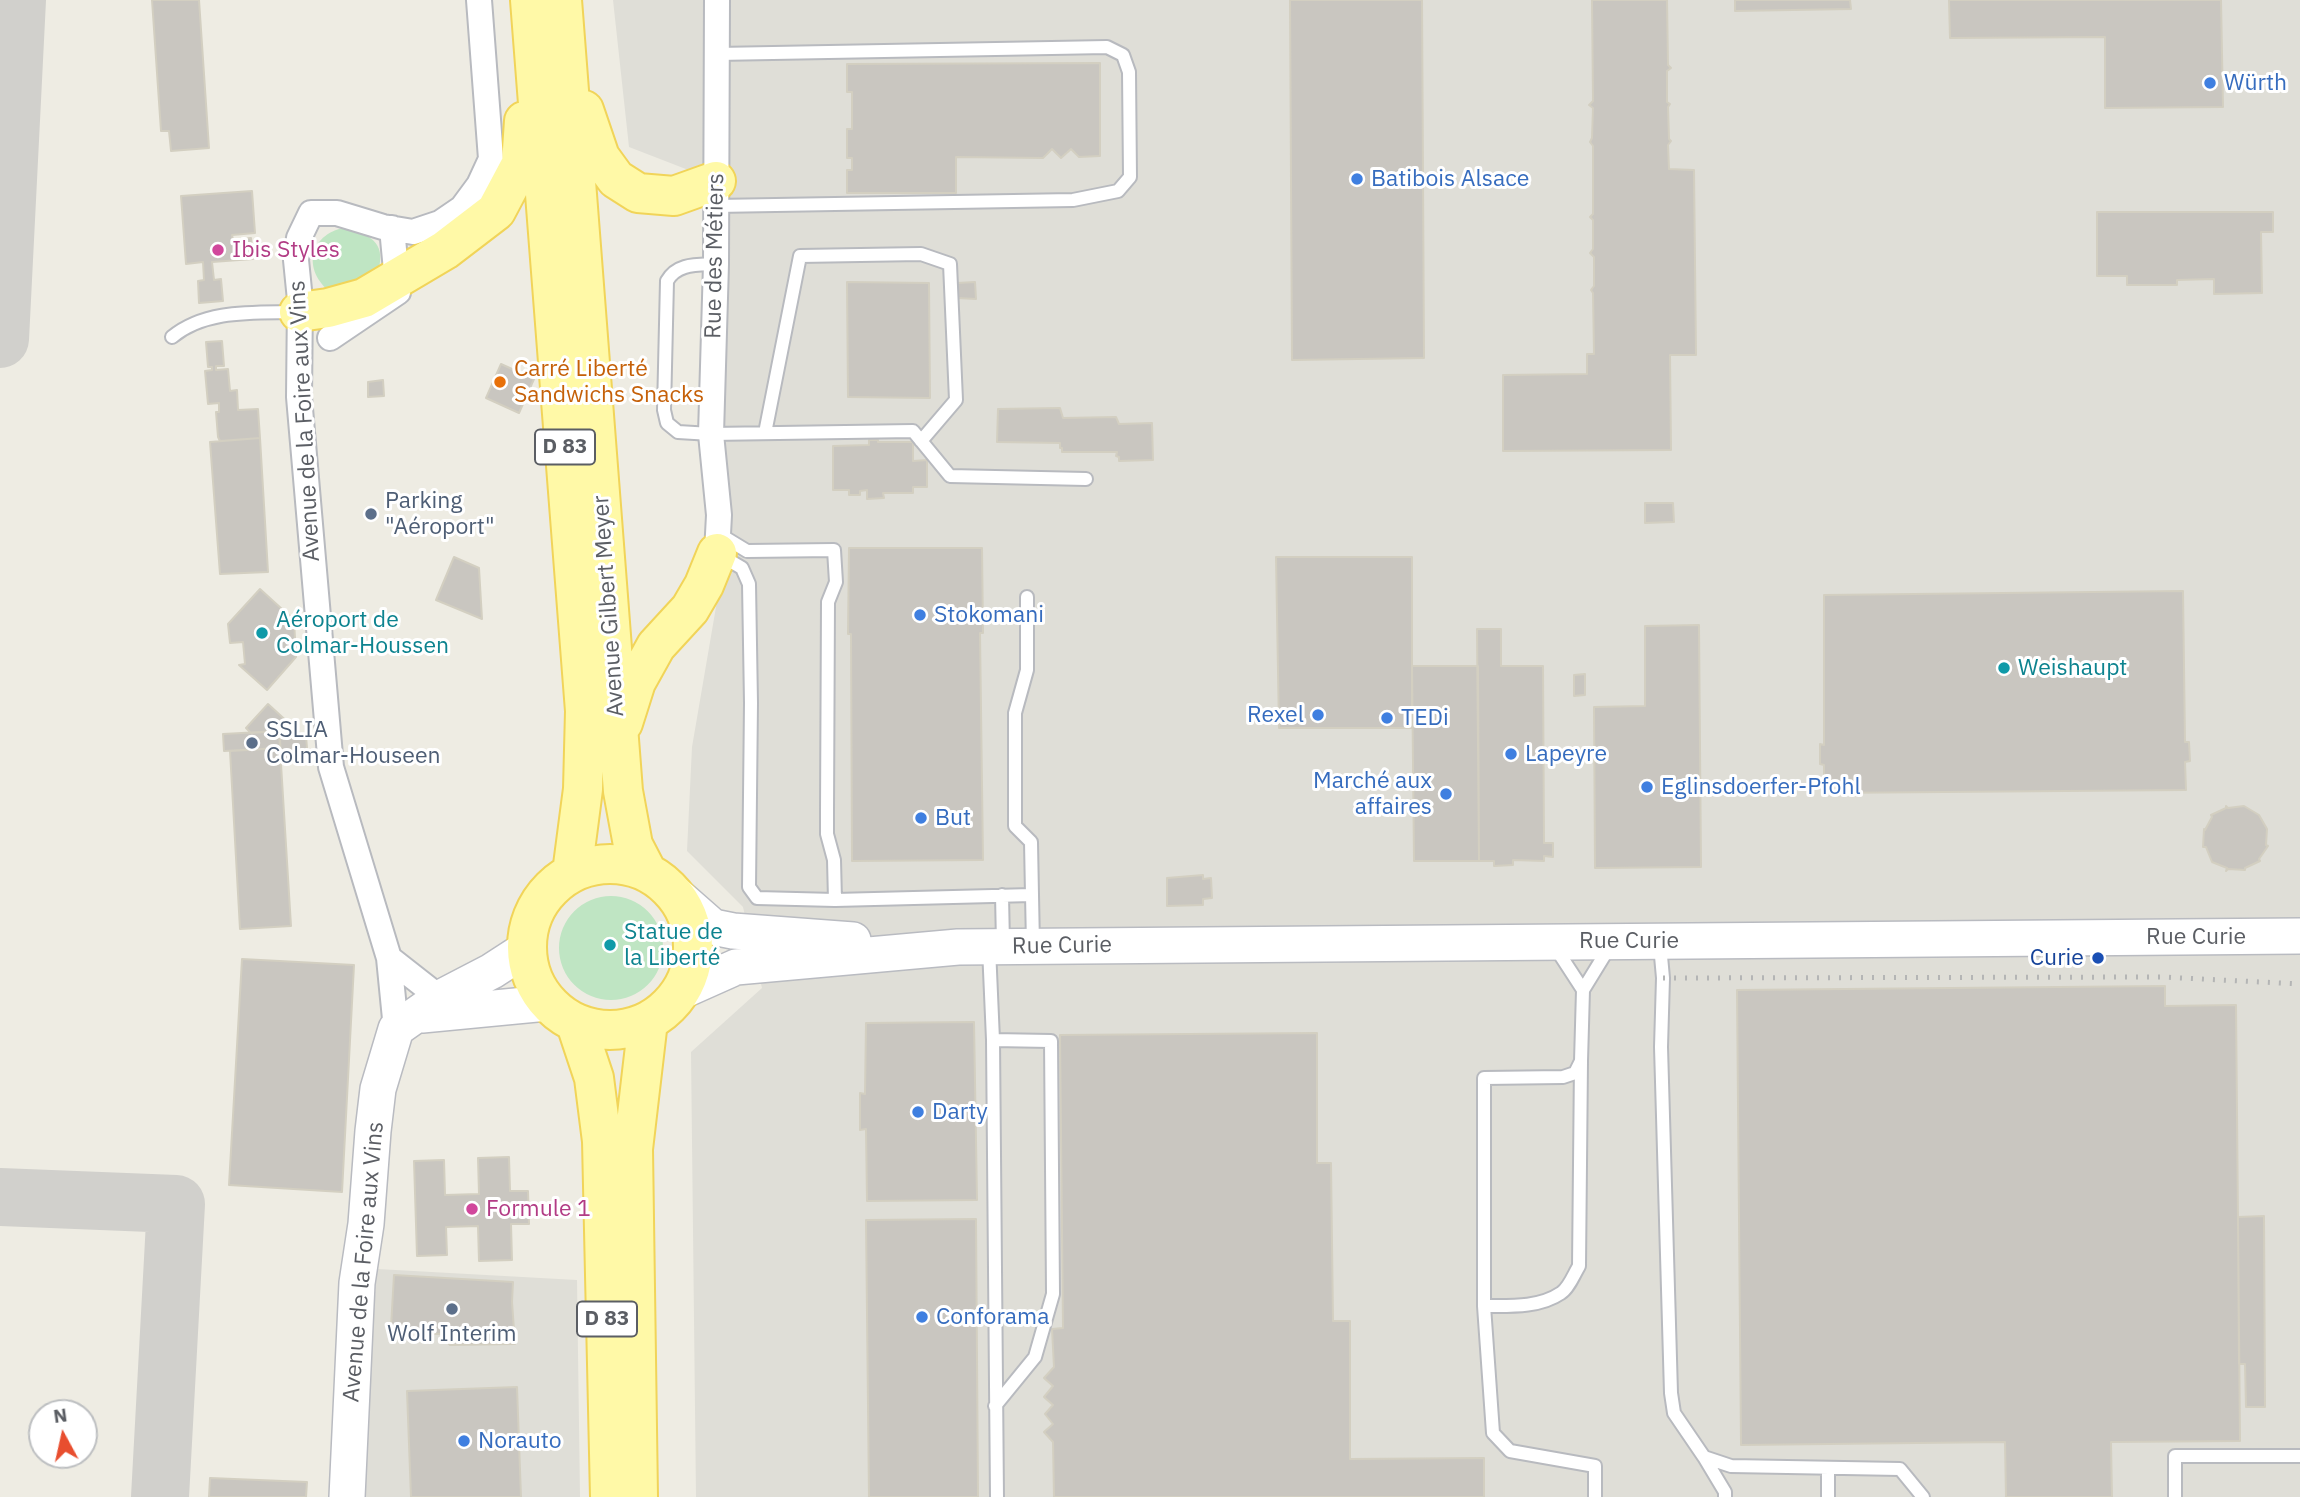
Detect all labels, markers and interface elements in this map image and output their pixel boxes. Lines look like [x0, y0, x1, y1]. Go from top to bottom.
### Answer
place label: Würth [2224, 69, 2287, 97]
marker: Würth [2202, 75, 2218, 91]
place label: Batibois Alsace [1371, 165, 1529, 193]
marker: Batibois Alsace [1349, 171, 1365, 187]
street label: Rue des Métiers [700, 173, 730, 339]
place label: Ibis Styles [232, 236, 340, 264]
marker: Ibis Styles [210, 242, 226, 258]
street label: Avenue de la Foire aux Vins [284, 280, 326, 562]
place label: Carré Liberté Sandwichs Snacks [514, 355, 704, 409]
marker: Carré Liberté Sandwichs Snacks [492, 374, 508, 390]
road number: D 83 [535, 430, 595, 464]
place label: Parking "Aéroport" [385, 487, 495, 541]
street label: Avenue Gilbert Meyer [587, 494, 631, 718]
marker: Parking "Aéroport" [363, 506, 379, 522]
place label: Stokomani [934, 601, 1044, 629]
place label: Aéroport de Colmar-Houssen [276, 606, 449, 660]
marker: Stokomani [912, 607, 928, 623]
marker: Aéroport de Colmar-Houssen [254, 625, 270, 641]
place label: Weishaupt [2018, 654, 2127, 682]
marker: Weishaupt [1996, 660, 2012, 676]
place label: Rexel [1247, 701, 1304, 729]
place label: TEDi [1401, 704, 1449, 732]
marker: Rexel [1310, 707, 1326, 723]
marker: TEDi [1379, 710, 1395, 726]
place label: SSLIA Colmar-Houseen [266, 716, 441, 770]
marker: SSLIA Colmar-Houseen [244, 735, 260, 751]
place label: Lapeyre [1525, 740, 1607, 768]
marker: Lapeyre [1503, 746, 1519, 762]
place label: Marché aux affaires [1313, 767, 1432, 821]
place label: Eglinsdoerfer-Pfohl [1661, 773, 1861, 801]
marker: Eglinsdoerfer-Pfohl [1639, 779, 1655, 795]
marker: Marché aux affaires [1438, 786, 1454, 802]
place label: But [935, 804, 971, 832]
marker: But [913, 810, 929, 826]
place label: Statue de la Liberté [624, 918, 723, 972]
street label: Rue Curie [2146, 923, 2246, 951]
street label: Rue Curie [1579, 927, 1679, 955]
street label: Rue Curie [1012, 931, 1112, 961]
marker: Statue de la Liberté [602, 937, 618, 953]
place label: Curie [2030, 944, 2084, 972]
marker: Curie [2090, 950, 2106, 966]
place label: Darty [932, 1098, 988, 1126]
marker: Darty [910, 1104, 926, 1120]
street label: Avenue de la Foire aux Vins [338, 1121, 390, 1403]
place label: Formule 1 [486, 1195, 591, 1223]
marker: Formule 1 [464, 1201, 480, 1217]
marker: Wolf Interim [444, 1301, 460, 1317]
road number: D 83 [577, 1302, 637, 1336]
place label: Conforama [936, 1303, 1049, 1331]
marker: Conforama [914, 1309, 930, 1325]
place label: Wolf Interim [387, 1320, 517, 1348]
north arrow [28, 1399, 98, 1469]
text: N [52, 1402, 69, 1428]
place label: Norauto [478, 1427, 562, 1455]
marker: Norauto [456, 1433, 472, 1449]

